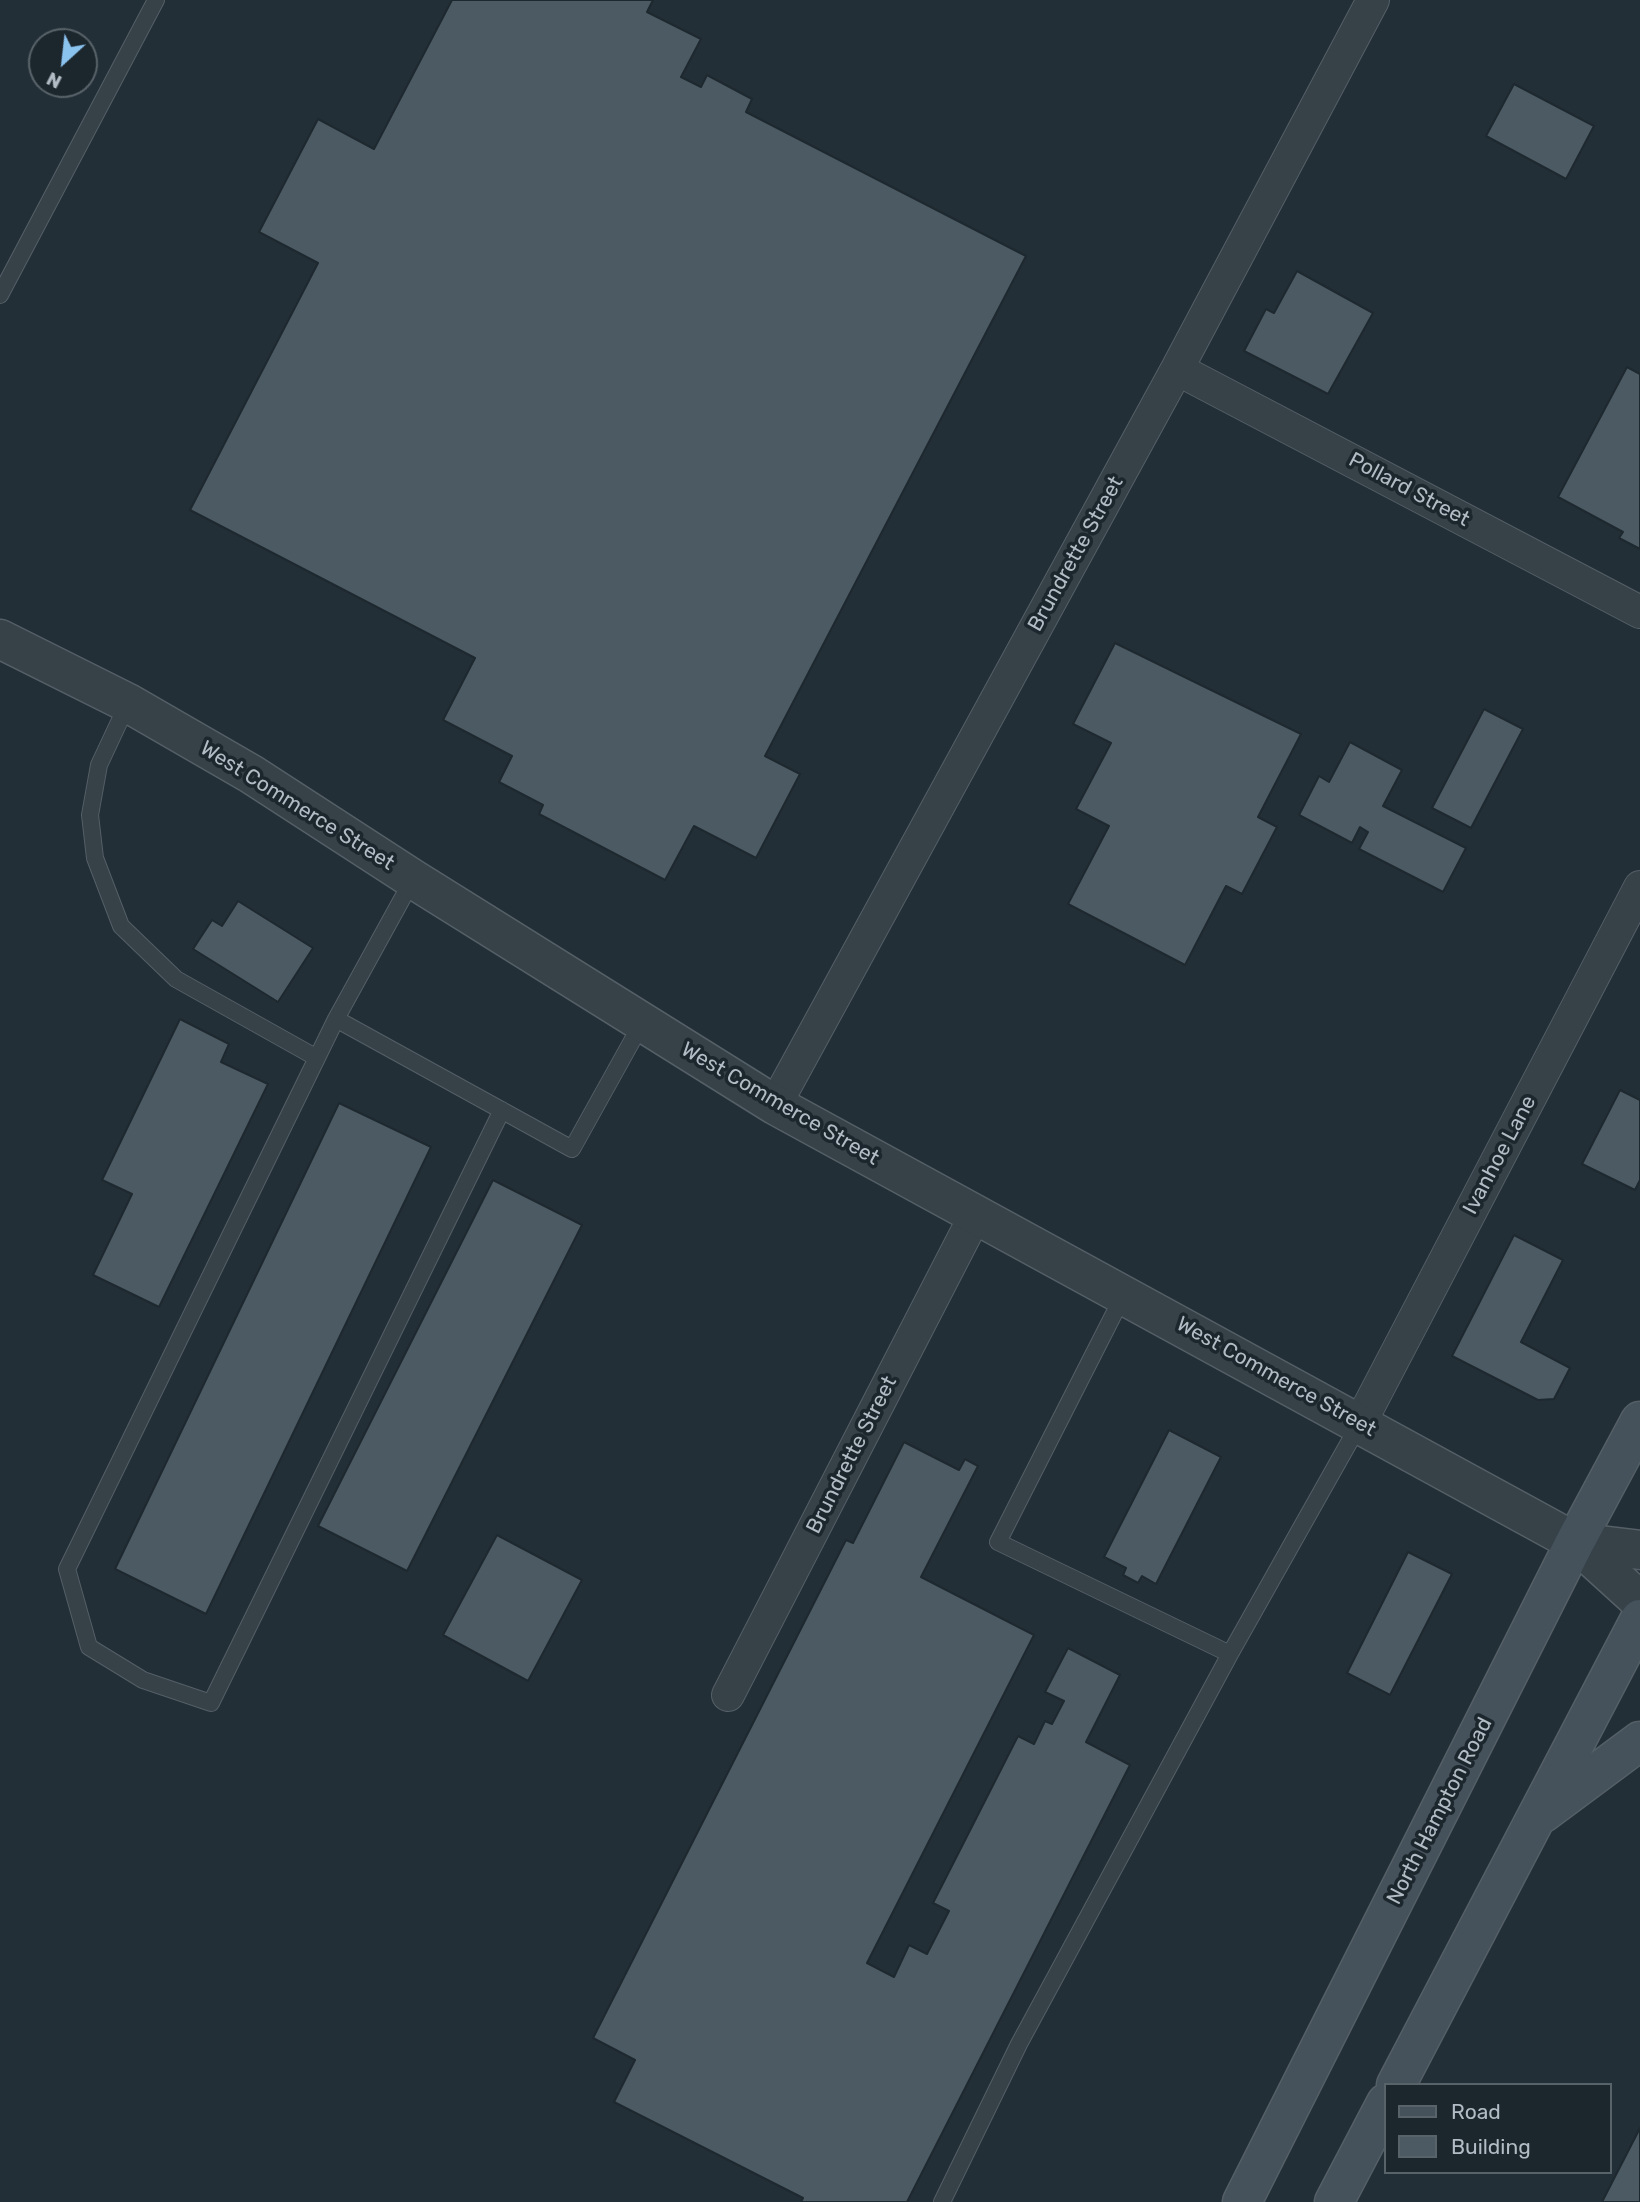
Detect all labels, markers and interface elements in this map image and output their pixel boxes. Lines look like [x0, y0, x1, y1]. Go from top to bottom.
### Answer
north arrow [28, 28, 98, 98]
text: N [43, 67, 65, 94]
street label: Pollard Street [1344, 448, 1474, 532]
street label: Brundrette Street [1023, 472, 1129, 636]
street label: West Commerce Street [195, 736, 399, 876]
street label: West Commerce Street [677, 1037, 883, 1171]
street label: Ivanhoe Lane [1458, 1091, 1542, 1219]
street label: West Commerce Street [1172, 1312, 1380, 1442]
street label: Brundrette Street [801, 1372, 903, 1538]
street label: North Hampton Road [1382, 1713, 1498, 1909]
legend [1384, 2083, 1612, 2174]
text: Road [1451, 2099, 1501, 2124]
text: Building [1451, 2134, 1531, 2159]

